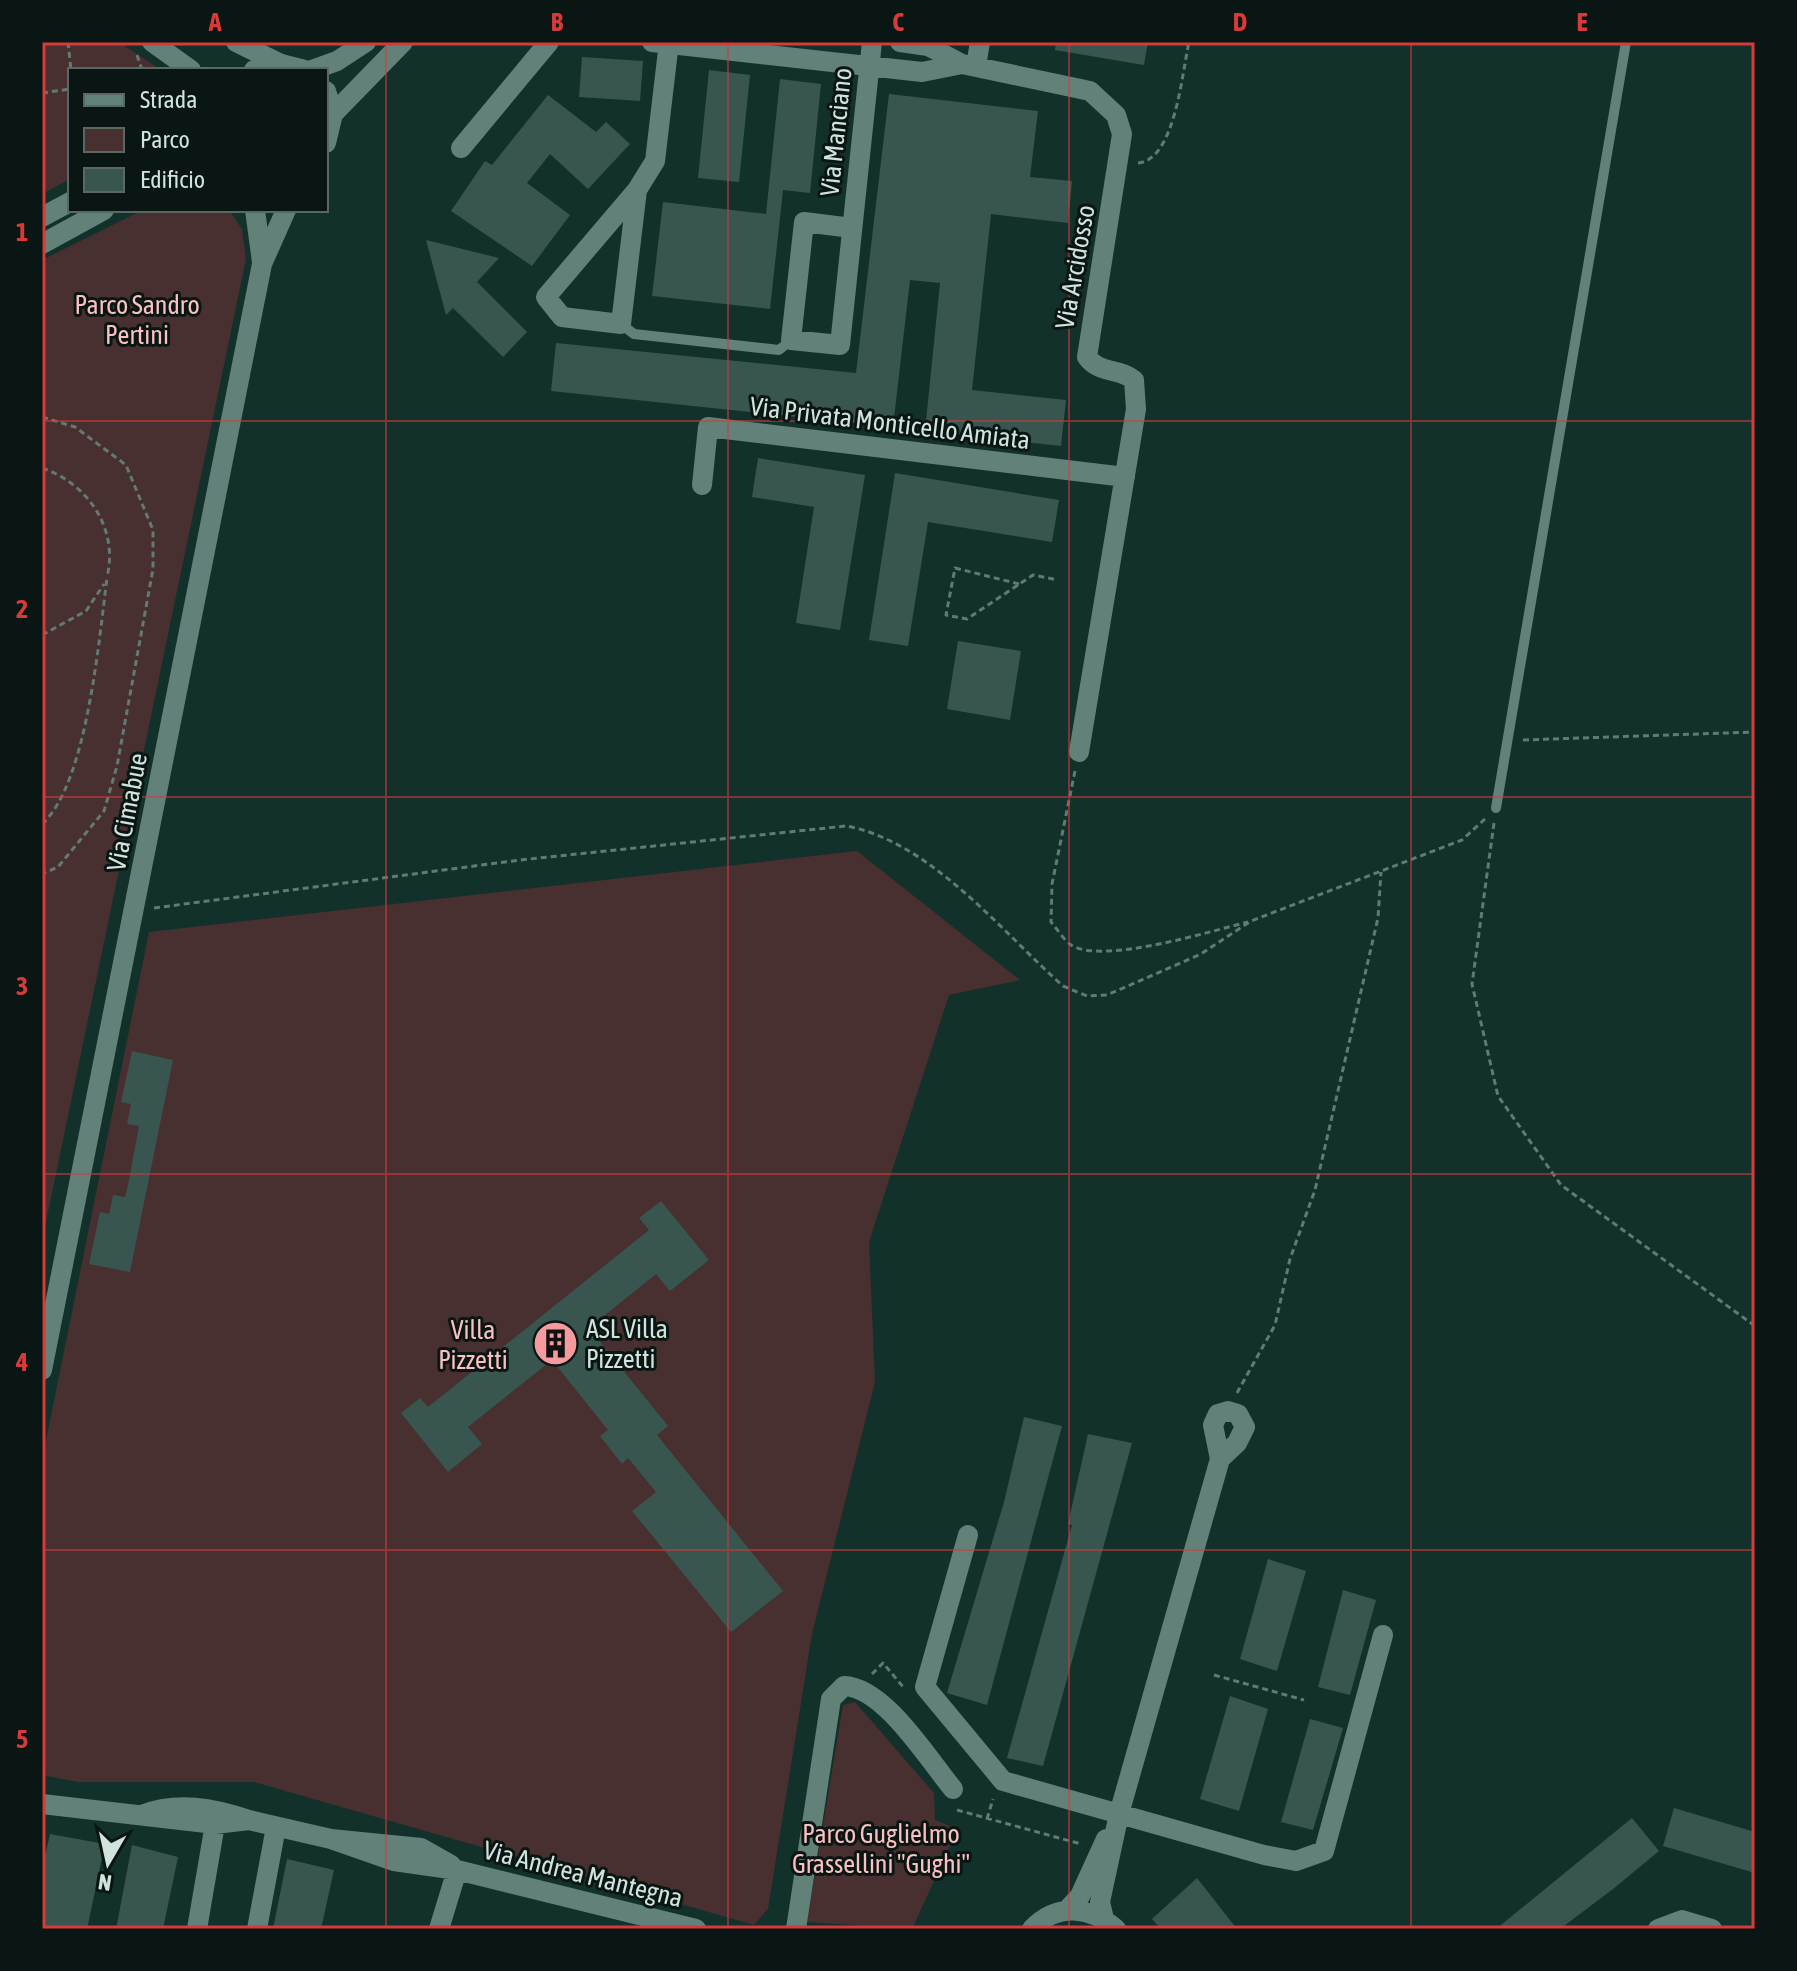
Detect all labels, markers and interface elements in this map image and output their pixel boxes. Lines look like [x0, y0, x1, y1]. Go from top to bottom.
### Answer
text: A [208, 7, 222, 37]
text: B [551, 7, 564, 37]
text: C [892, 7, 904, 37]
text: D [1233, 7, 1247, 37]
text: E [1576, 7, 1588, 37]
street label: Via Manciano [814, 66, 858, 198]
legend [68, 68, 328, 212]
text: Strada [140, 86, 197, 113]
text: Parco [140, 126, 190, 153]
text: Edificio [140, 166, 205, 193]
street label: Via Arcidosso [1049, 203, 1101, 331]
text: 1 [16, 217, 28, 247]
park label: Parco Sandro Pertini [74, 290, 200, 350]
street label: Via Privata Monticello Amiata [748, 391, 1032, 455]
text: 2 [16, 594, 28, 624]
street label: Via Cimabue [101, 750, 153, 874]
text: 3 [16, 971, 28, 1001]
place label: ASL Villa Pizzetti [586, 1314, 668, 1374]
park label: Villa Pizzetti [438, 1315, 508, 1375]
building icon: ASL Villa Pizzetti [531, 1320, 579, 1368]
text: 4 [15, 1347, 28, 1377]
text: 5 [16, 1724, 28, 1754]
park label: Parco Guglielmo Grassellini "Gughi" [792, 1819, 970, 1879]
north arrow [68, 1823, 148, 1903]
street label: Via Andrea Mantegna [480, 1835, 686, 1913]
text: N [96, 1869, 113, 1897]

